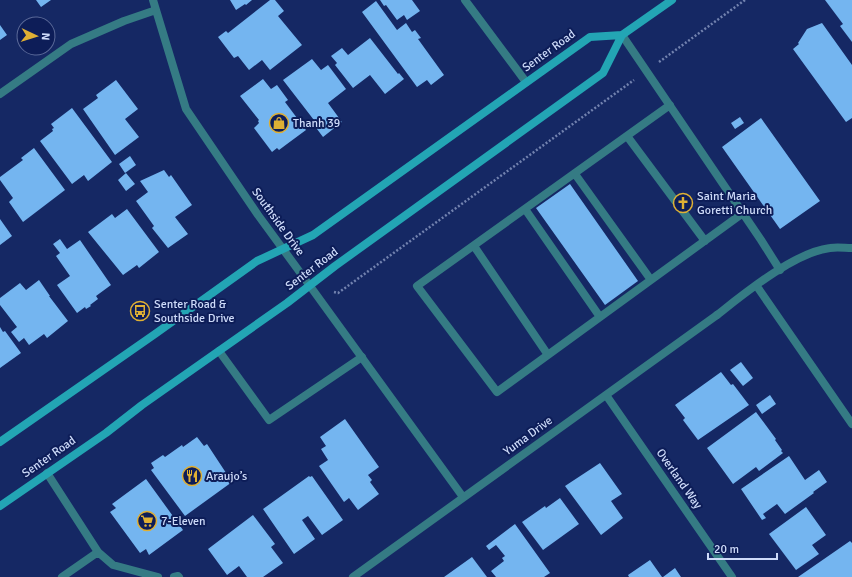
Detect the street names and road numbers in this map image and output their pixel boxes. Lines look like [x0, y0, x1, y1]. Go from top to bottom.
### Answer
street label: Senter Road [519, 27, 579, 75]
street label: Southside Drive [248, 185, 308, 259]
street label: Senter Road [283, 244, 341, 294]
street label: Yuma Drive [500, 413, 556, 459]
street label: Senter Road [19, 433, 79, 481]
street label: Overland Way [653, 446, 705, 512]

